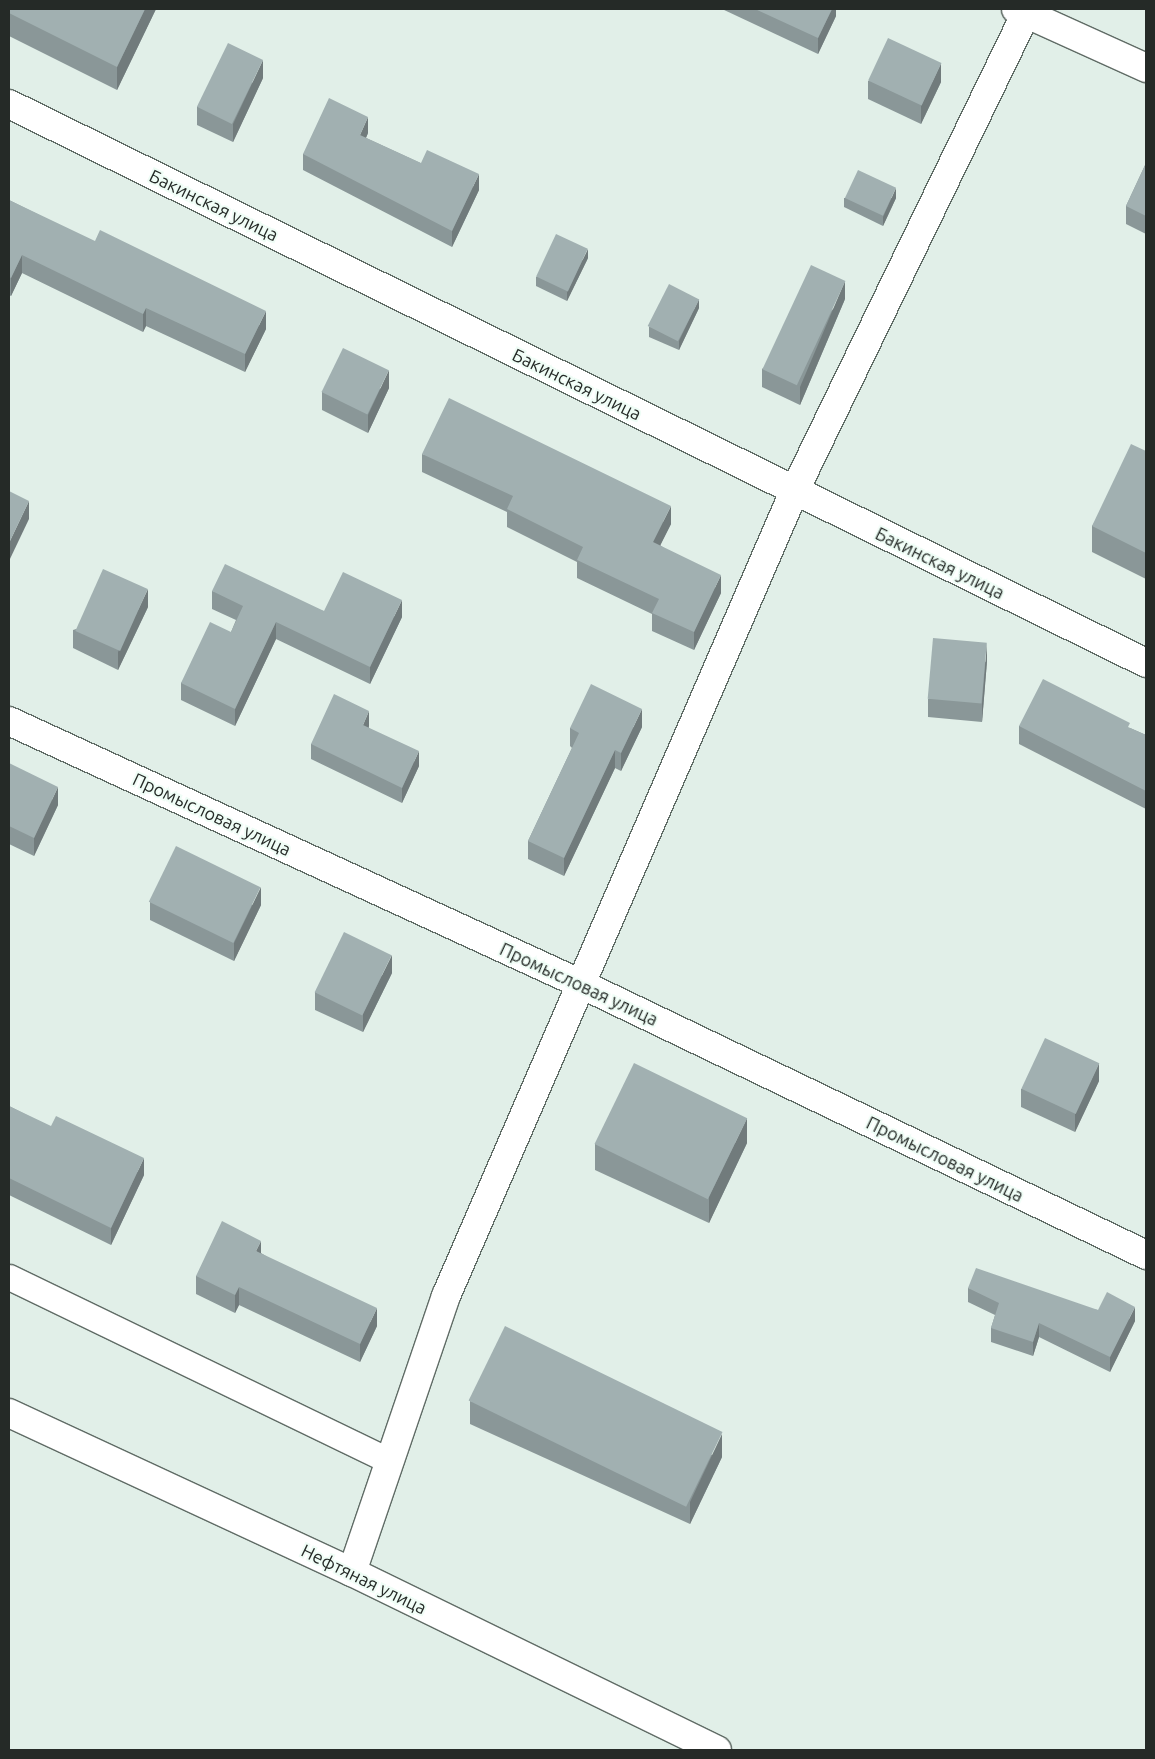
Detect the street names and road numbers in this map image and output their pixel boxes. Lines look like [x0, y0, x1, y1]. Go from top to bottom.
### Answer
street label: Бакинская улица [146, 164, 282, 246]
street label: Бакинская улица [509, 343, 645, 425]
street label: Бакинская улица [872, 522, 1008, 604]
street label: Промысловая улица [130, 768, 294, 860]
street label: Промысловая улица [497, 938, 661, 1030]
street label: Промысловая улица [863, 1112, 1027, 1206]
street label: Нефтяная улица [298, 1539, 430, 1619]

